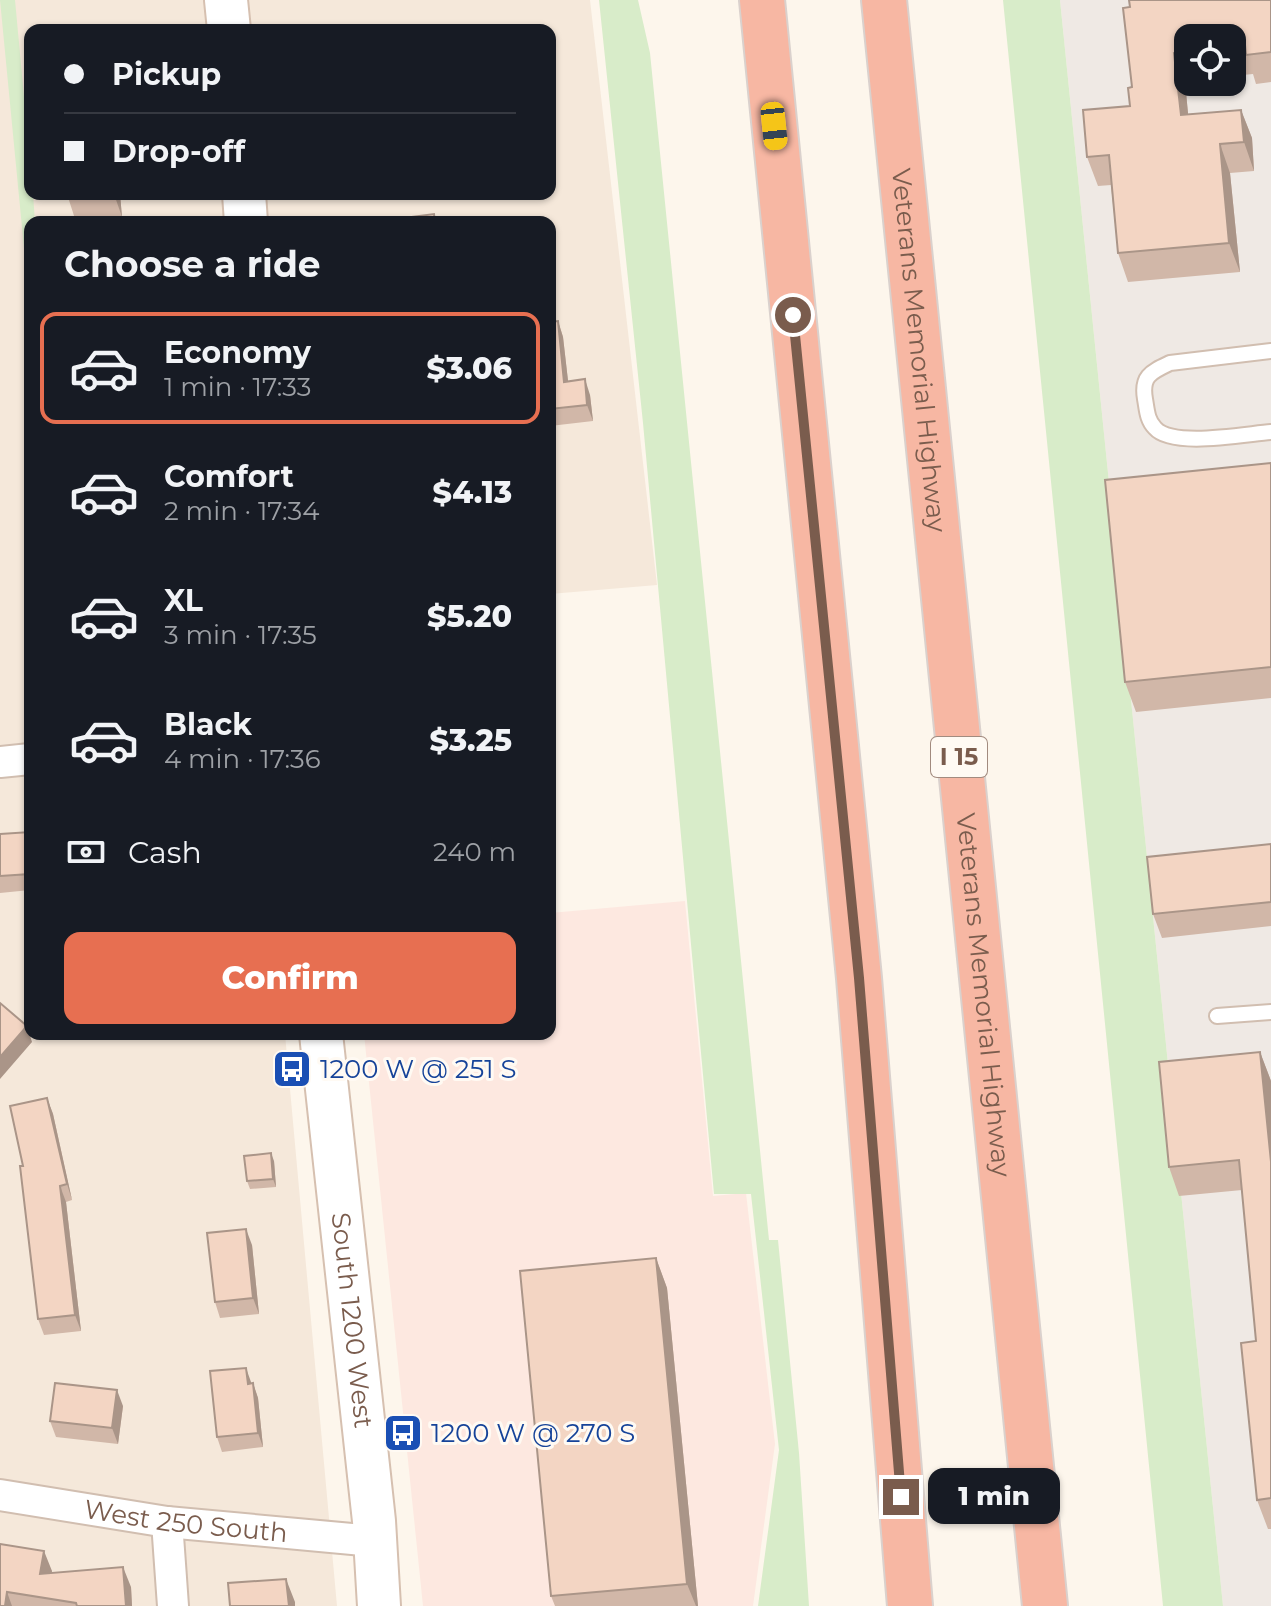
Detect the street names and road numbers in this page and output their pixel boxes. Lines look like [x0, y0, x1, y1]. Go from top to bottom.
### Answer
street label: Veterans Memorial Highway [885, 167, 953, 535]
road number: I 15 [931, 737, 987, 777]
street label: Veterans Memorial Highway [950, 812, 1018, 1179]
street label: South 1200 West [325, 1211, 380, 1430]
street label: West 250 South [82, 1493, 289, 1549]

